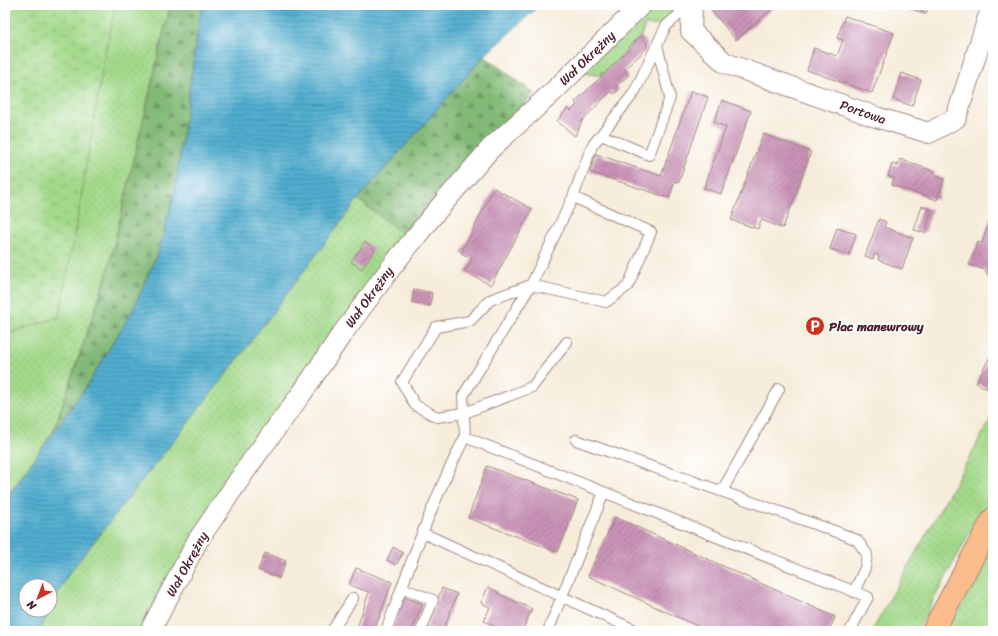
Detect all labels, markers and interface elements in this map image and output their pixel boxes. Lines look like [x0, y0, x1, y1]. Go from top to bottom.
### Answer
street label: Wał Okrężny [553, 25, 621, 91]
street label: Portowa [837, 93, 890, 131]
street label: Wał Okrężny [339, 261, 399, 333]
parking icon: Plac manewrowy [804, 315, 826, 337]
place label: Plac manewrowy [829, 315, 925, 338]
street label: Wał Okrężny [160, 527, 215, 601]
north arrow [18, 578, 58, 618]
text: N [22, 595, 42, 615]

